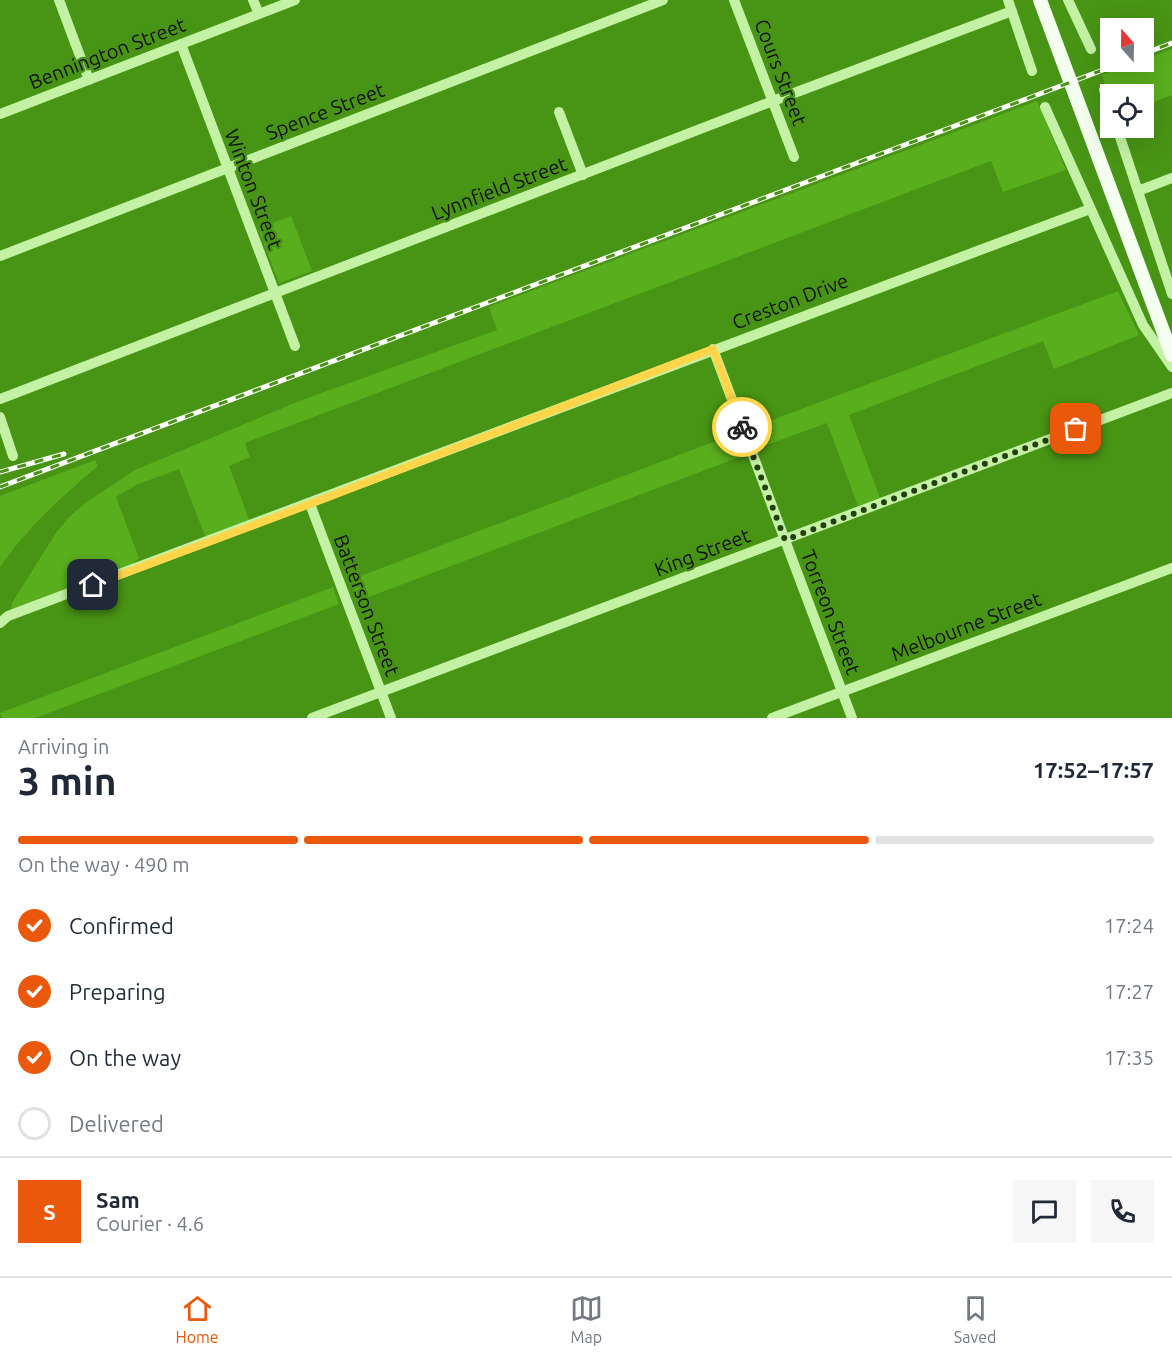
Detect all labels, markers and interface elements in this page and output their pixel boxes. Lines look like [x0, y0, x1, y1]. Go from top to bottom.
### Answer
street label: Bennington Street [26, 13, 189, 93]
street label: Cours Street [750, 16, 812, 129]
north arrow [1100, 18, 1154, 72]
map controls [1100, 18, 1154, 138]
street label: Spence Street [262, 78, 388, 144]
button: locate [1100, 84, 1154, 138]
street label: Winton Street [221, 126, 287, 252]
street label: Lynnfield Street [428, 152, 570, 224]
street label: Creston Drive [729, 268, 851, 334]
courier [712, 397, 772, 457]
pin [1050, 403, 1101, 454]
icon: bike [726, 411, 759, 444]
icon: bag [1059, 412, 1092, 445]
street label: King Street [651, 523, 753, 581]
street label: Batterson Street [329, 531, 405, 679]
street label: Torreon Street [797, 546, 865, 678]
pin [67, 559, 118, 610]
icon: home [76, 568, 109, 601]
street label: Melbourne Street [888, 587, 1044, 665]
text: Arriving in [18, 735, 109, 758]
text: 17:52–17:57 [1033, 757, 1154, 782]
text: 3 min [18, 759, 117, 802]
text: On the way · 490 m [18, 853, 190, 876]
icon: check [18, 909, 51, 942]
text: Confirmed [69, 913, 174, 938]
text: 17:24 [1104, 914, 1154, 937]
icon: check [18, 975, 51, 1008]
text: Preparing [69, 979, 166, 1004]
text: 17:27 [1104, 980, 1154, 1003]
icon: check [18, 1041, 51, 1074]
text: On the way [69, 1045, 181, 1070]
text: 17:35 [1104, 1046, 1154, 1069]
text: Delivered [69, 1111, 164, 1136]
button: chat [1013, 1180, 1076, 1243]
button: phone [1091, 1180, 1154, 1243]
text: Sam [96, 1187, 140, 1212]
text: S [43, 1199, 56, 1224]
text: Courier · 4.6 [96, 1212, 204, 1235]
tab: Home [176, 1292, 219, 1346]
tab: Map [570, 1292, 603, 1346]
tab: Saved [954, 1292, 996, 1346]

